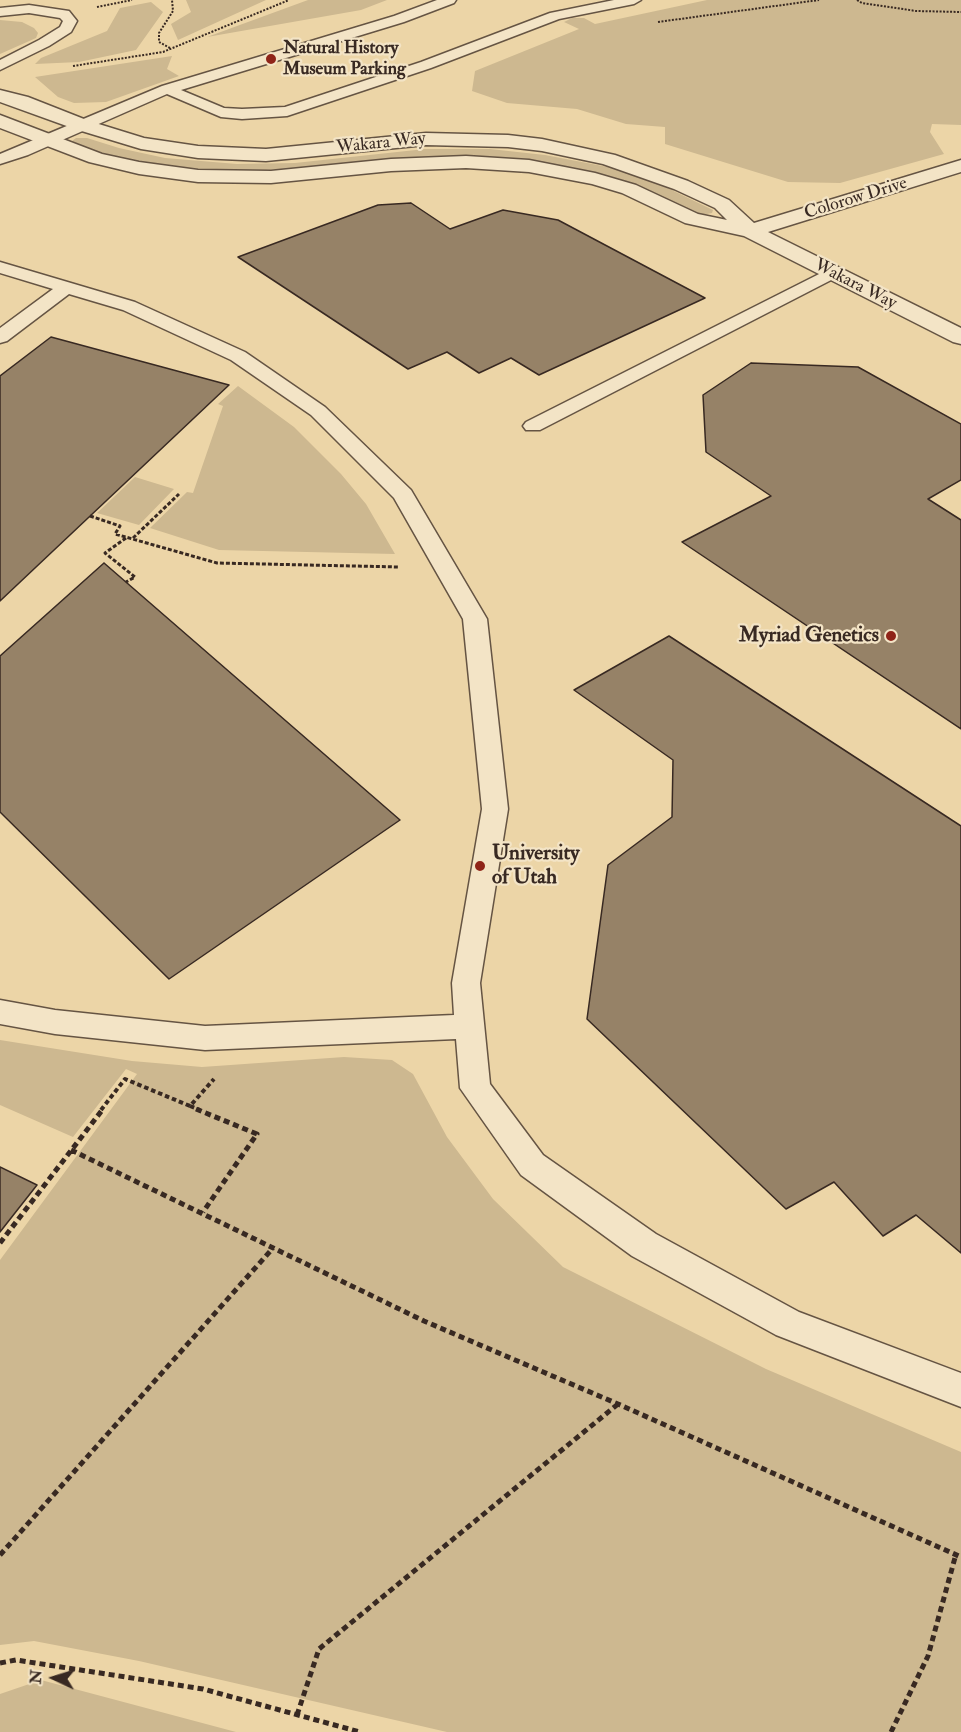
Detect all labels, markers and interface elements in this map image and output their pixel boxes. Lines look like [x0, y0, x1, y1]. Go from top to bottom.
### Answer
place label: Natural History Museum Parking [283, 38, 406, 80]
marker: Natural History Museum Parking [264, 52, 278, 66]
street label: Wakara Way [335, 129, 427, 159]
street label: Colorow Drive [802, 173, 910, 225]
street label: Wakara Way [810, 255, 900, 315]
place label: Myriad Genetics [739, 623, 879, 649]
marker: Myriad Genetics [884, 629, 898, 643]
place label: University of Utah [492, 841, 580, 891]
marker: University of Utah [473, 859, 487, 873]
north arrow [24, 1648, 84, 1708]
text: N [26, 1669, 47, 1685]

